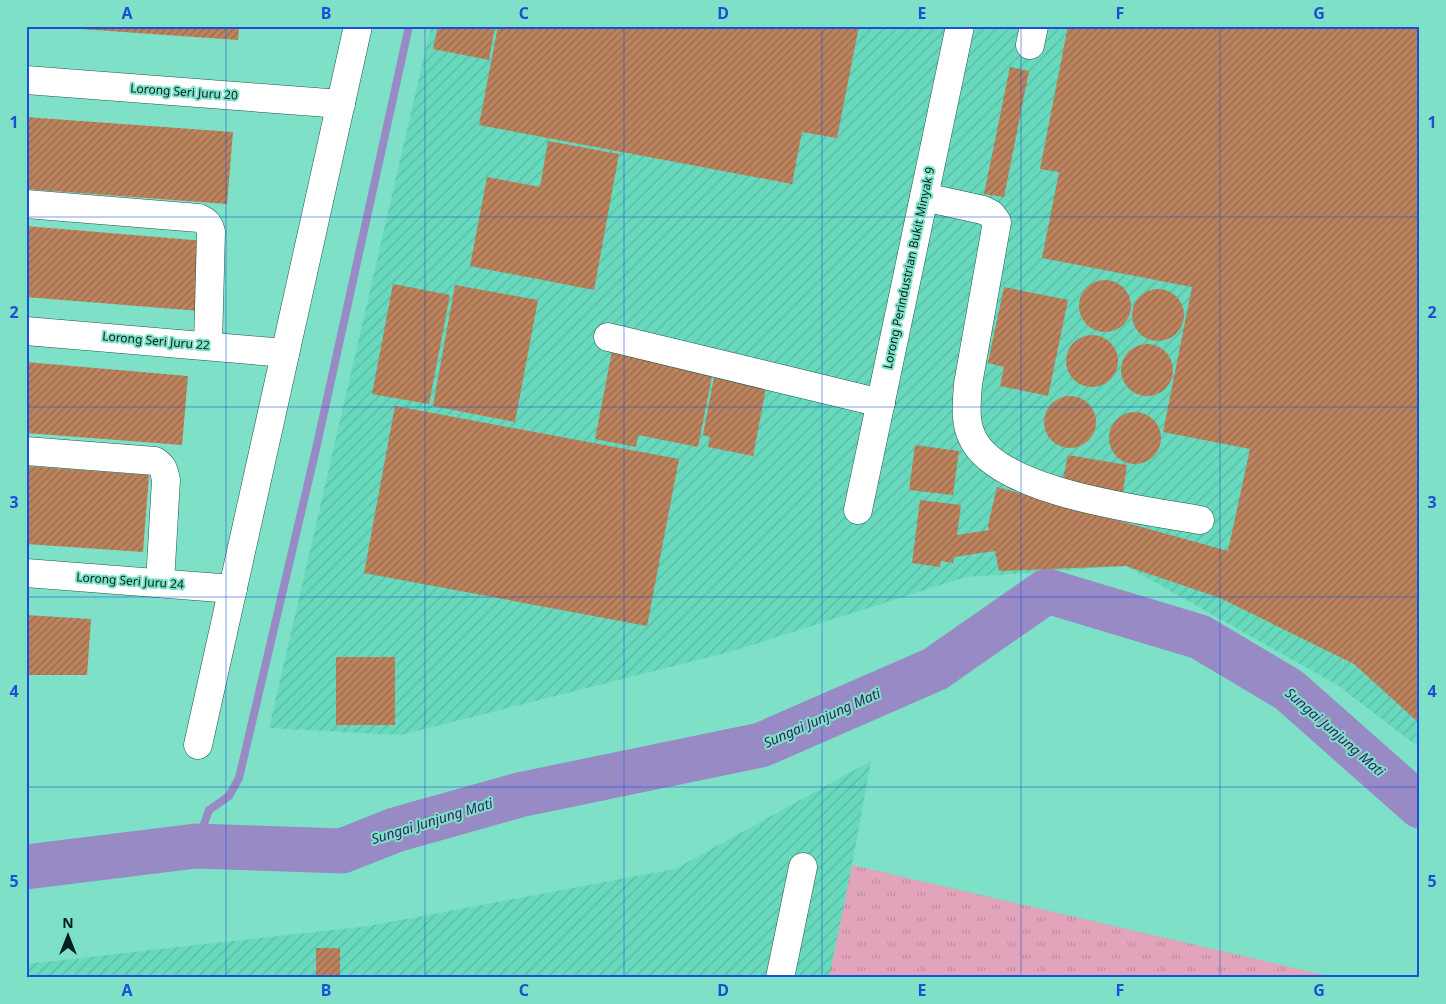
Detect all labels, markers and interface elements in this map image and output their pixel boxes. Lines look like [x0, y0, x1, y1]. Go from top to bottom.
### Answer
text: A [121, 2, 133, 24]
text: B [321, 2, 331, 24]
text: C [519, 2, 529, 24]
text: D [717, 2, 729, 24]
text: E [918, 2, 927, 24]
text: F [1116, 2, 1124, 24]
text: G [1313, 2, 1325, 24]
street label: Lorong Seri Juru 20 [130, 79, 239, 104]
text: 1 [9, 111, 19, 133]
text: 1 [1427, 111, 1437, 133]
street label: Lorong Perindustrian Bukit Minyak 9 [879, 165, 938, 370]
text: 2 [9, 301, 19, 323]
text: 2 [1427, 301, 1437, 323]
street label: Lorong Seri Juru 22 [102, 327, 211, 354]
text: 3 [9, 491, 19, 513]
text: 3 [1427, 491, 1437, 513]
street label: Lorong Seri Juru 24 [76, 568, 185, 593]
text: 4 [9, 680, 19, 702]
text: 4 [1427, 680, 1437, 702]
water label: Sungai Junjung Mati [760, 683, 884, 752]
water label: Sungai Junjung Mati [1281, 683, 1389, 780]
water label: Sungai Junjung Mati [369, 793, 495, 848]
text: 5 [9, 870, 19, 892]
text: 5 [1427, 870, 1437, 892]
north arrow [42, 912, 92, 962]
text: N [62, 913, 74, 932]
text: A [121, 979, 133, 1001]
text: B [321, 979, 331, 1001]
text: C [519, 979, 529, 1001]
text: D [717, 979, 729, 1001]
text: E [918, 979, 927, 1001]
text: F [1116, 979, 1124, 1001]
text: G [1313, 979, 1325, 1001]

